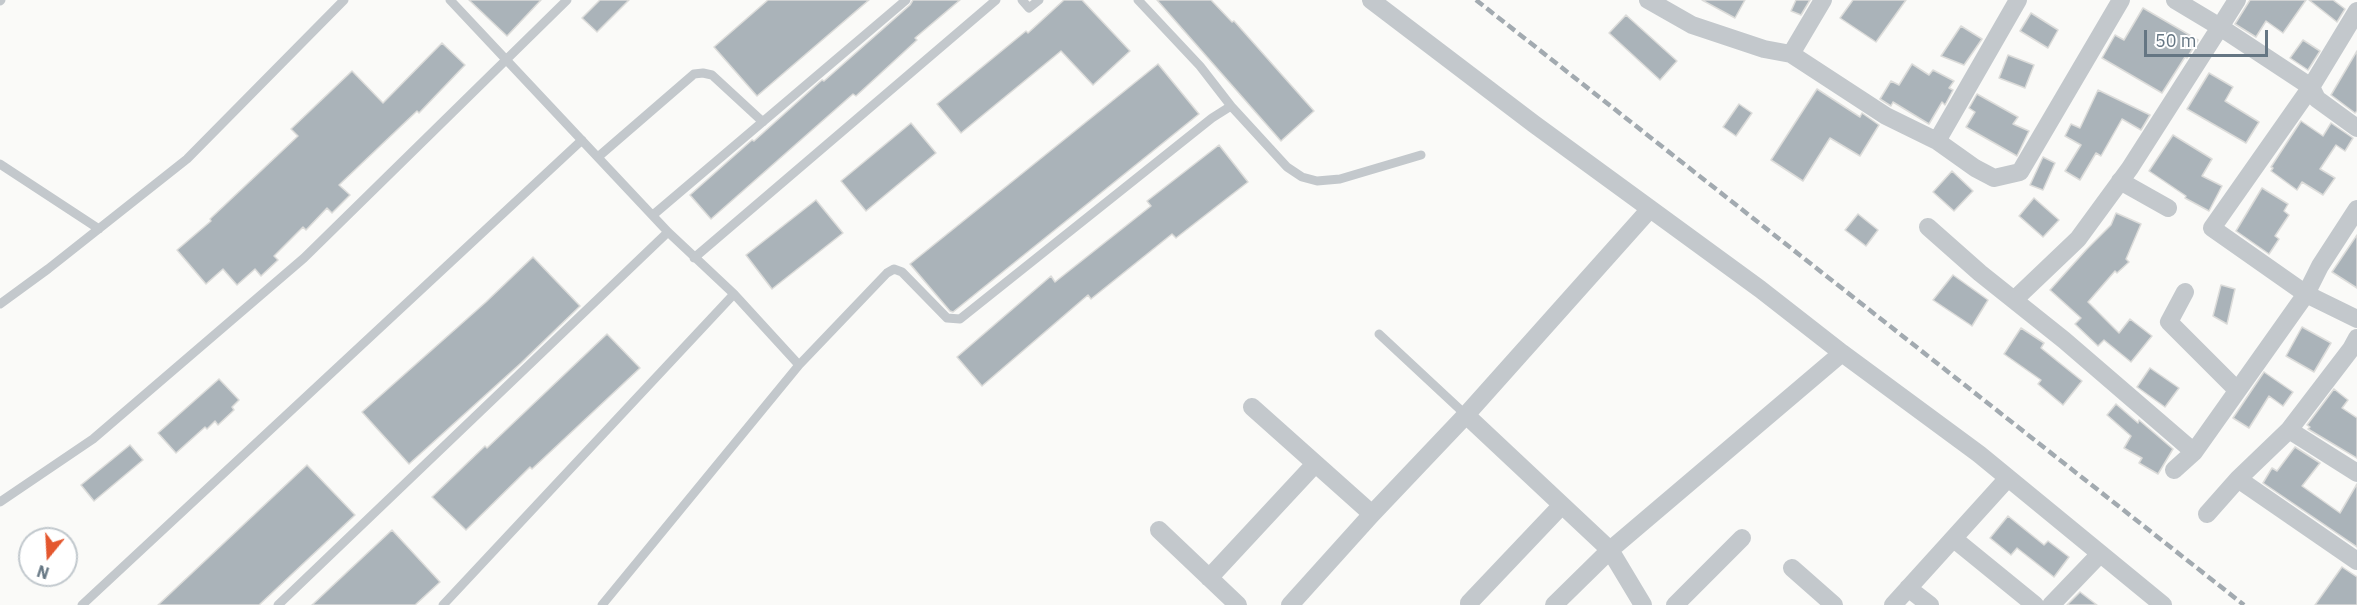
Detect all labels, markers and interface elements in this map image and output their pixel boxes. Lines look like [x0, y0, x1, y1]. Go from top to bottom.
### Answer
scale bar [2147, 18, 2272, 56]
text: 50 m [2155, 29, 2197, 52]
north arrow [18, 527, 78, 587]
text: N [34, 561, 52, 584]

